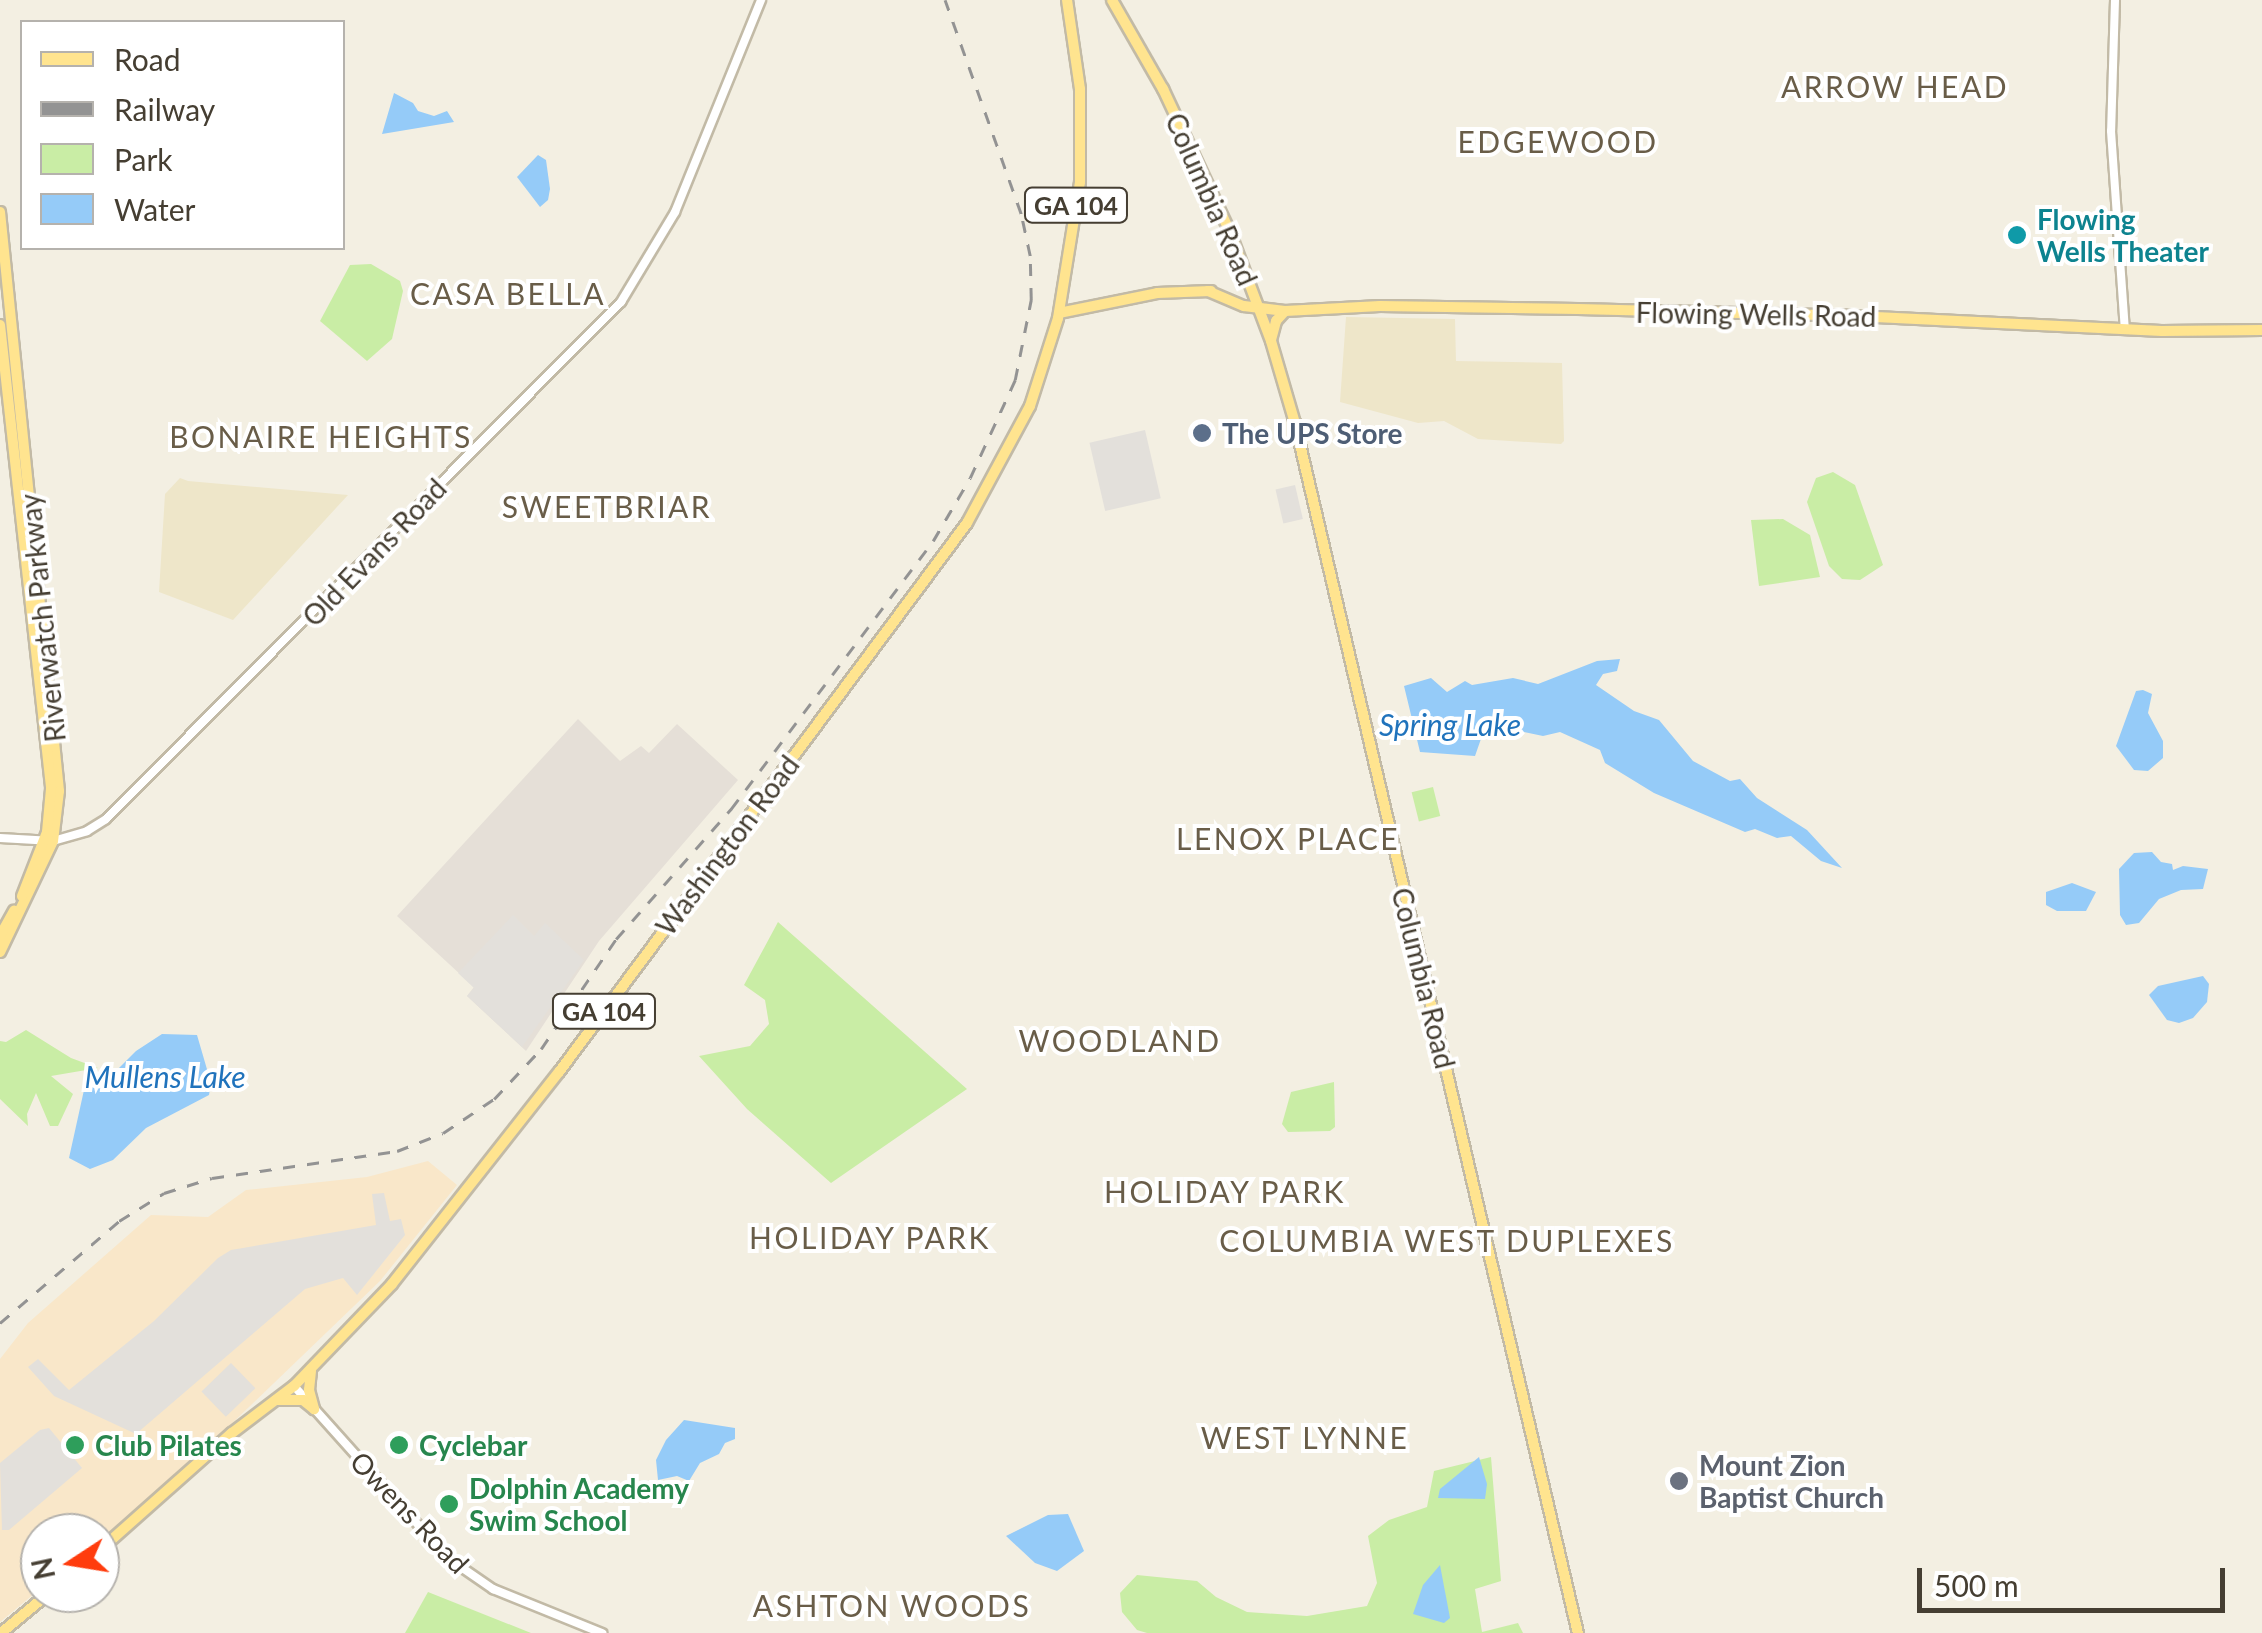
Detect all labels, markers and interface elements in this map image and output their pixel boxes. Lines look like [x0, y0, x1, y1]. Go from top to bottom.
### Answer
legend [20, 20, 345, 250]
text: Road [114, 41, 181, 77]
district label: ARROW HEAD [1781, 68, 2009, 104]
text: Railway [114, 91, 215, 127]
street label: Columbia Road [1159, 108, 1265, 290]
district label: EDGEWOOD [1458, 123, 1658, 159]
text: Park [114, 141, 173, 177]
road number: GA 104 [1024, 185, 1128, 225]
text: Water [114, 191, 196, 227]
place label: Flowing Wells Theater [2037, 202, 2210, 268]
marker: Flowing Wells Theater [2006, 224, 2028, 246]
district label: CASA BELLA [409, 275, 607, 311]
street label: Flowing Wells Road [1635, 295, 1877, 333]
place label: The UPS Store [1222, 416, 1403, 450]
district label: BONAIRE HEIGHTS [169, 418, 473, 454]
marker: The UPS Store [1191, 422, 1213, 444]
street label: Old Evans Road [295, 471, 453, 633]
district label: SWEETBRIAR [502, 488, 712, 524]
street label: Riverwatch Parkway [12, 492, 72, 744]
water label: Spring Lake [1379, 706, 1521, 742]
street label: Washington Road [648, 748, 806, 942]
district label: LENOX PLACE [1176, 820, 1400, 856]
street label: Columbia Road [1385, 884, 1463, 1072]
road number: GA 104 [552, 991, 656, 1031]
district label: WOODLAND [1018, 1022, 1222, 1058]
water label: Mullens Lake [84, 1058, 246, 1094]
district label: HOLIDAY PARK [1103, 1173, 1347, 1209]
district label: HOLIDAY PARK [748, 1219, 992, 1255]
district label: COLUMBIA WEST DUPLEXES [1218, 1222, 1676, 1258]
district label: WEST LYNNE [1200, 1419, 1410, 1455]
place label: Club Pilates [95, 1428, 242, 1462]
place label: Cyclebar [419, 1428, 527, 1462]
marker: Club Pilates [64, 1434, 86, 1456]
marker: Cyclebar [388, 1434, 410, 1456]
street label: Owens Road [344, 1444, 476, 1580]
place label: Mount Zion Baptist Church [1699, 1448, 1884, 1514]
marker: Mount Zion Baptist Church [1668, 1470, 1690, 1492]
place label: Dolphin Academy Swim School [469, 1471, 690, 1537]
marker: Dolphin Academy Swim School [438, 1493, 460, 1515]
north arrow [20, 1513, 120, 1613]
scale bar [1922, 1548, 2230, 1610]
text: N [24, 1555, 61, 1583]
text: 500 m [1934, 1567, 2019, 1603]
district label: ASHTON WOODS [753, 1587, 1031, 1623]

